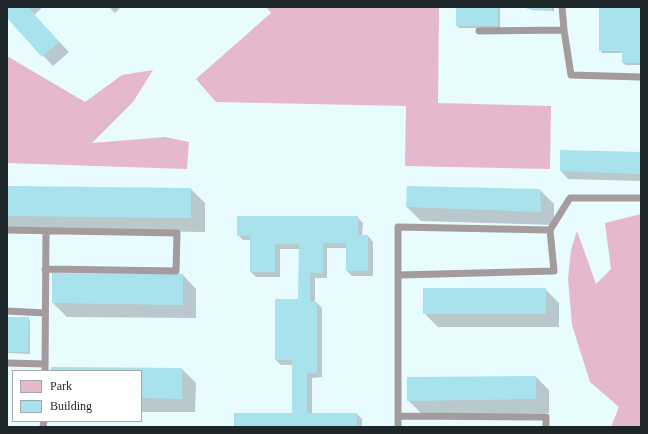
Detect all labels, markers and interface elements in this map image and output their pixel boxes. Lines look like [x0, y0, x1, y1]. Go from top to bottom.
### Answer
legend [12, 370, 142, 422]
text: Park [50, 379, 72, 393]
text: Building [50, 399, 92, 413]

